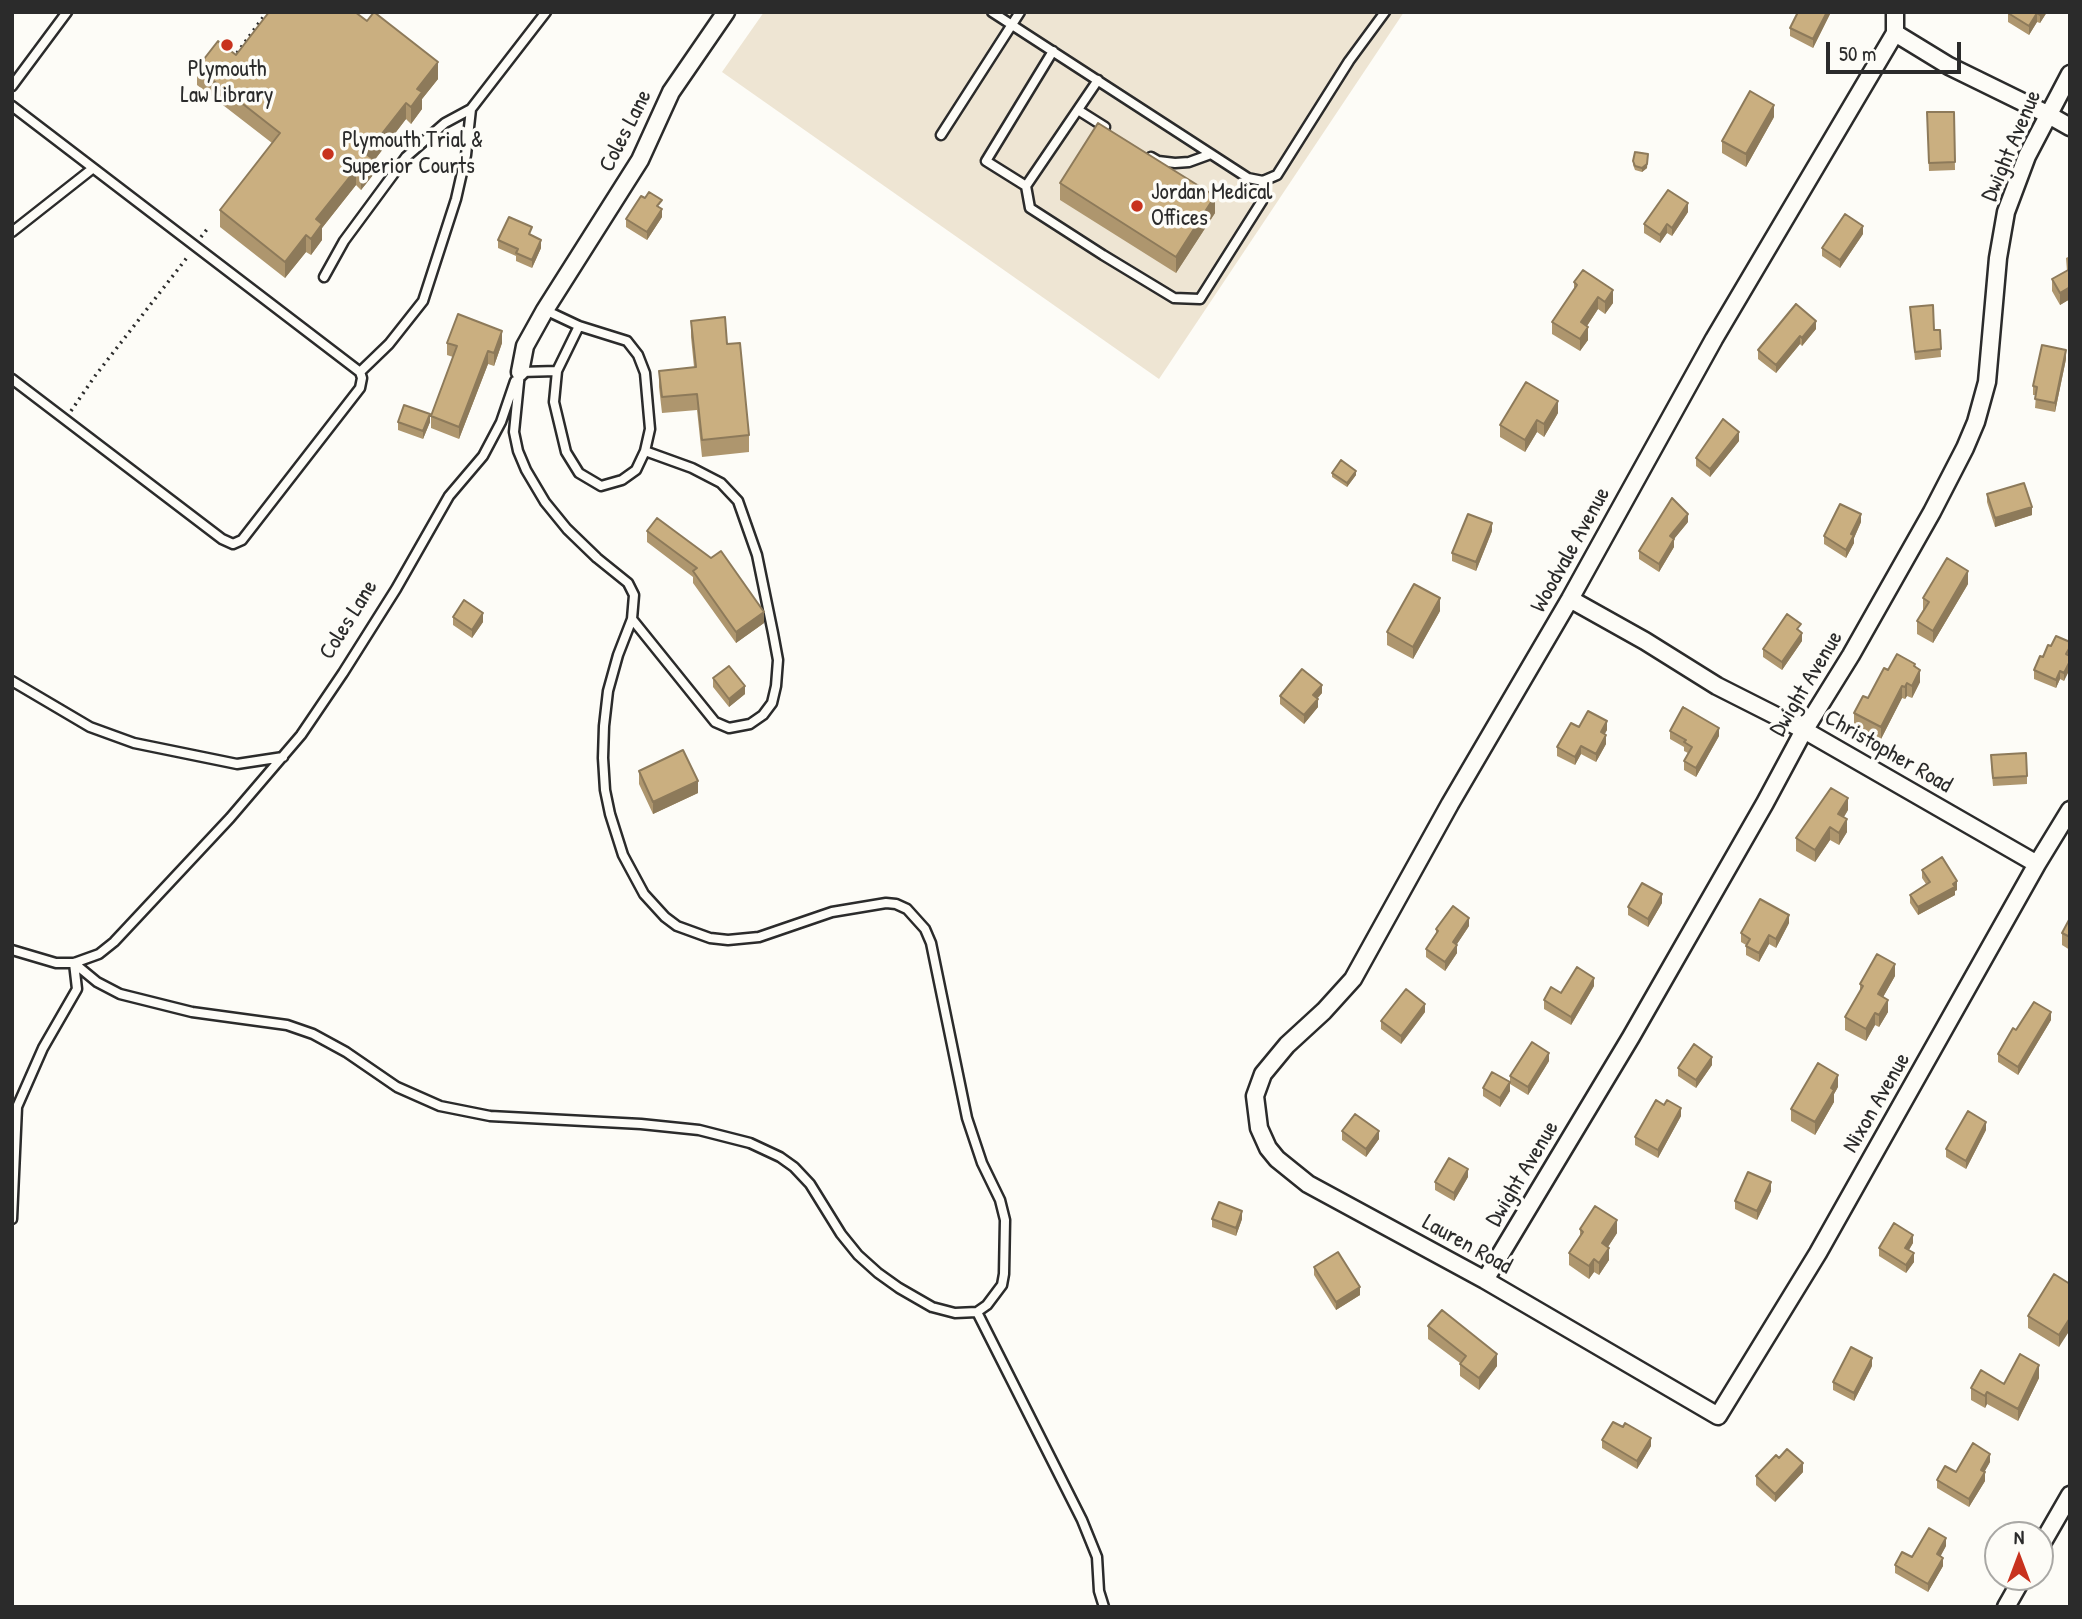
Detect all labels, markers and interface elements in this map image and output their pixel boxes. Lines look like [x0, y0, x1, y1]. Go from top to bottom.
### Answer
scale bar [1830, 28, 1965, 72]
marker: Plymouth Law Library [219, 37, 235, 53]
text: 50 m [1839, 39, 1876, 68]
place label: Plymouth Law Library [180, 56, 274, 110]
street label: Coles Lane [594, 85, 658, 177]
street label: Dwight Avenue [1976, 86, 2048, 206]
place label: Plymouth Trial & Superior Courts [342, 127, 483, 181]
marker: Plymouth Trial & Superior Courts [320, 146, 336, 162]
place label: Jordan Medical Offices [1151, 179, 1272, 233]
marker: Jordan Medical Offices [1129, 198, 1145, 214]
street label: Woodvale Avenue [1525, 483, 1617, 617]
street label: Coles Lane [314, 575, 384, 665]
street label: Dwight Avenue [1765, 626, 1849, 742]
street label: Christopher Road [1819, 704, 1957, 800]
street label: Nixon Avenue [1837, 1048, 1917, 1158]
street label: Dwight Avenue [1481, 1116, 1565, 1232]
street label: Lauren Road [1417, 1209, 1517, 1281]
north arrow [1984, 1521, 2054, 1591]
text: N [2014, 1524, 2024, 1550]

